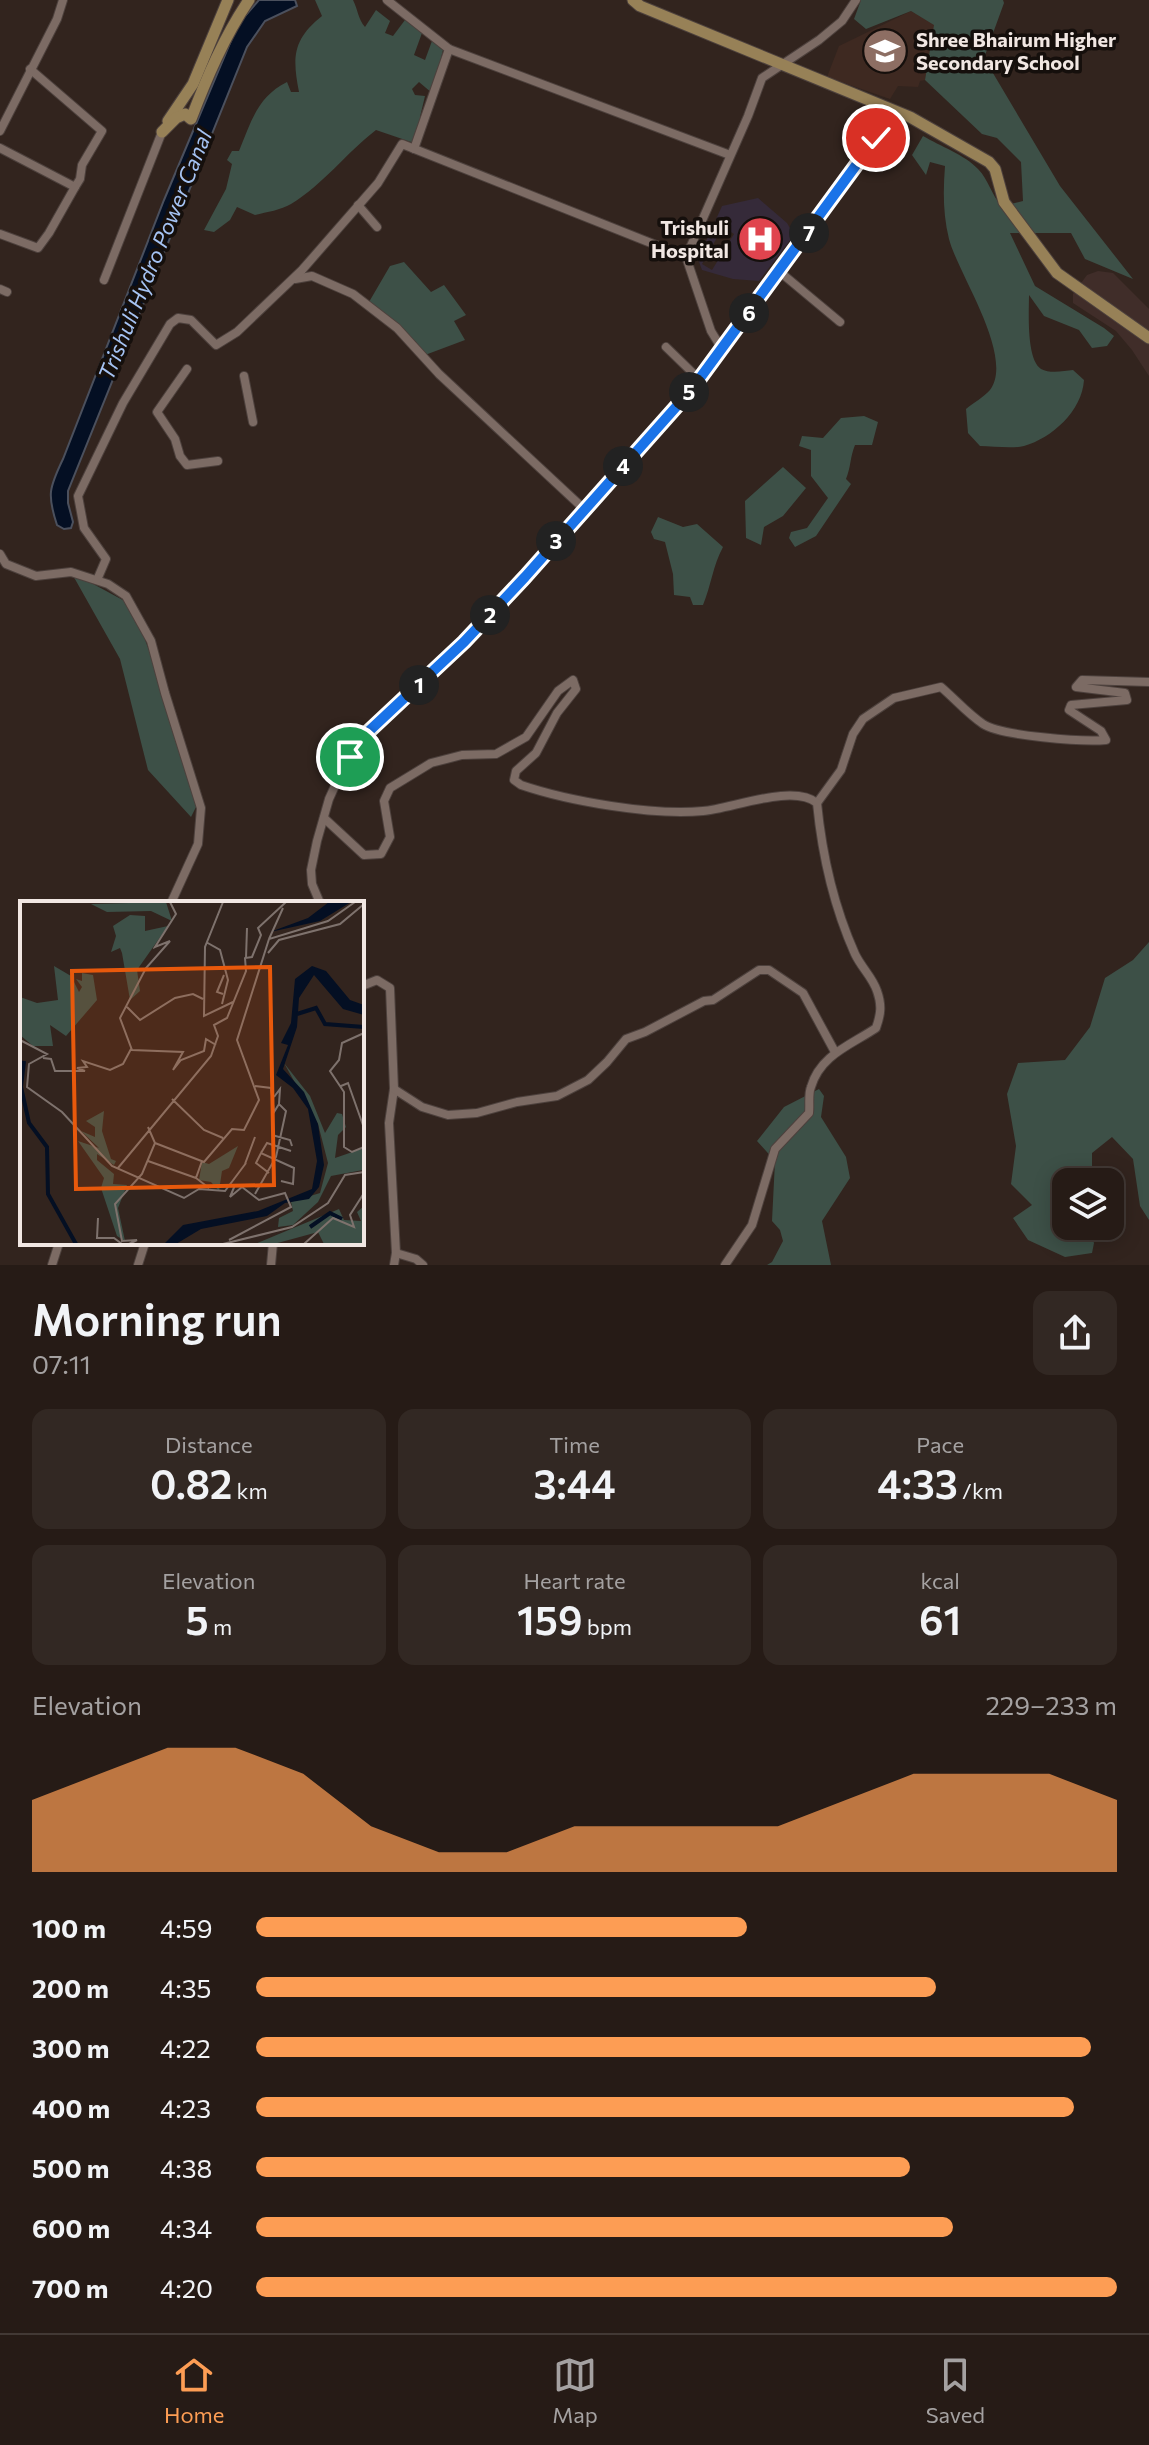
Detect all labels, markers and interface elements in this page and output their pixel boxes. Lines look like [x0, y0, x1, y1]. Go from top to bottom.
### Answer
school or university icon: Shree Bhairum Higher Secondary School [861, 27, 909, 75]
place label: Shree Bhairum Higher Secondary School [916, 27, 1116, 74]
pin [842, 104, 910, 172]
icon: check [854, 116, 898, 160]
water label: Trishuli Hydro Power Canal [92, 125, 217, 384]
pin: 7 [789, 213, 829, 253]
place label: Trishuli Hospital [651, 215, 729, 262]
hospital icon: Trishuli Hospital [736, 215, 784, 263]
text: 7 [803, 219, 815, 246]
pin: 6 [729, 293, 769, 333]
text: 6 [742, 299, 756, 326]
pin: 5 [669, 372, 709, 412]
text: 5 [683, 378, 695, 405]
pin: 4 [603, 446, 643, 486]
text: 4 [616, 452, 630, 479]
pin: 3 [536, 521, 576, 561]
text: 3 [550, 527, 562, 554]
pin: 2 [470, 595, 510, 635]
text: 2 [484, 601, 496, 628]
pin: 1 [399, 665, 439, 705]
text: 1 [414, 671, 424, 698]
pin [316, 723, 384, 791]
icon: arrive [328, 735, 372, 779]
inset map [20, 901, 364, 1245]
map controls [1052, 1168, 1124, 1240]
button: layers [1052, 1168, 1124, 1240]
text: Morning run [32, 1291, 282, 1345]
button: share [1033, 1291, 1117, 1375]
text: 07:11 [32, 1348, 91, 1379]
text: Distance [165, 1431, 253, 1458]
text: Time [549, 1431, 600, 1458]
text: Pace [916, 1431, 964, 1458]
text: 0.82 [150, 1458, 232, 1507]
text: 3:44 [533, 1458, 616, 1507]
text: 4:33 [877, 1458, 958, 1507]
text: km [232, 1477, 268, 1504]
text: /km [958, 1477, 1003, 1504]
text: Elevation [162, 1567, 255, 1594]
text: Heart rate [523, 1567, 626, 1594]
text: kcal [920, 1567, 960, 1594]
text: 5 [186, 1594, 209, 1643]
text: 159 [517, 1594, 583, 1643]
text: 61 [919, 1594, 961, 1643]
text: m [209, 1613, 232, 1640]
text: bpm [583, 1613, 632, 1640]
text: Elevation [32, 1689, 142, 1720]
text: 229–233 m [985, 1689, 1117, 1720]
text: 100 m [32, 1912, 106, 1943]
text: 4:59 [160, 1912, 212, 1943]
text: 200 m [32, 1972, 109, 2003]
text: 4:35 [160, 1972, 212, 2003]
text: 300 m [32, 2032, 109, 2063]
text: 4:22 [160, 2032, 211, 2063]
text: 400 m [32, 2092, 110, 2123]
text: 4:23 [160, 2092, 211, 2123]
text: 500 m [32, 2152, 109, 2183]
text: 4:38 [160, 2152, 212, 2183]
text: 600 m [32, 2212, 110, 2243]
text: 4:34 [160, 2212, 212, 2243]
text: 700 m [32, 2272, 108, 2303]
text: 4:20 [160, 2272, 213, 2303]
tab: Home [164, 2353, 224, 2428]
tab: Map [552, 2353, 598, 2428]
tab: Saved [926, 2353, 985, 2428]

